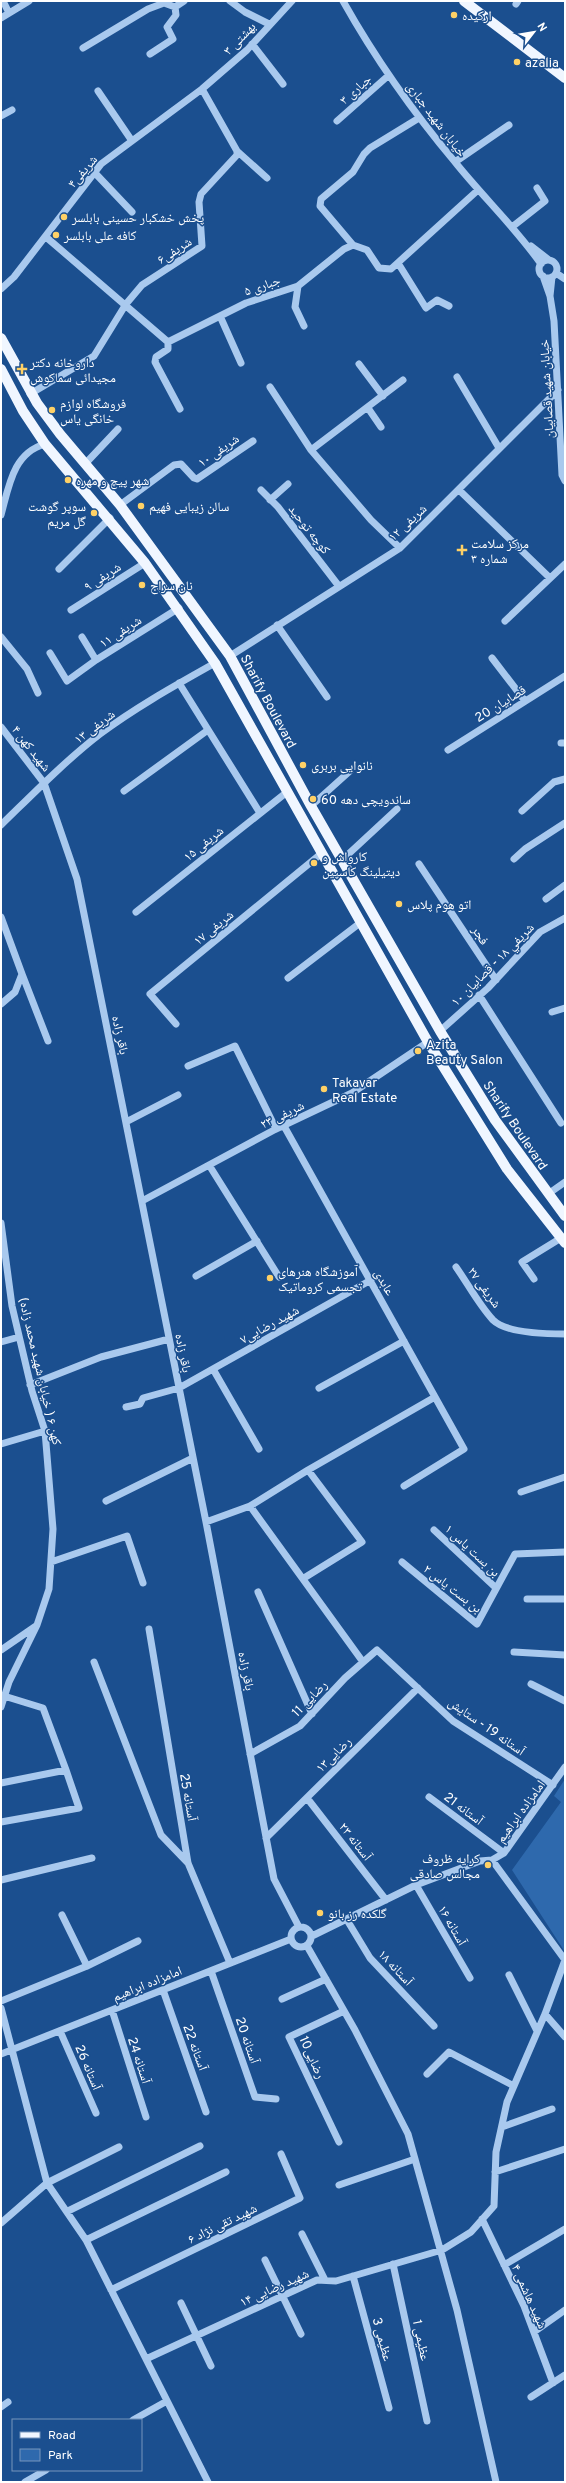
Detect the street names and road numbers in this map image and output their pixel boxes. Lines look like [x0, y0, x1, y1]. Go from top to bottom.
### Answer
street label: بهشتی ۳ [221, 20, 260, 59]
street label: جباری ۳ [337, 72, 376, 109]
street label: خیابان شهید جباری [402, 80, 469, 161]
street label: شریفی۴ [65, 153, 102, 192]
street label: شریفی۶ [155, 235, 195, 269]
street label: جباری ۵ [242, 273, 283, 301]
street label: خیابان شهید قصابیان [537, 339, 559, 439]
street label: شریفی ۱۰ [195, 432, 243, 472]
street label: کوچه توحید [284, 502, 333, 559]
street label: شریفی ۱۲ [386, 502, 431, 545]
street label: شریفی ۹ [81, 560, 125, 596]
street label: شریفی ۱۱ [97, 613, 145, 652]
street label: Sharify Boulevard [236, 652, 299, 752]
street label: قصابیان 20 [472, 683, 530, 727]
street label: شریفی ۱۳ [72, 707, 119, 748]
street label: شهید کهن ۴ [7, 723, 53, 776]
street label: شریفی ۱۵ [181, 824, 228, 866]
street label: شریفی ۱۷ [191, 908, 238, 950]
street label: شريفي ۱۸ - قصابیان ۱۰ [448, 920, 539, 1011]
street label: فجر [467, 923, 491, 949]
street label: باقر زاده [107, 1014, 131, 1056]
street label: Sharify Boulevard [479, 1079, 550, 1174]
street label: شریفی ۲۳ [258, 1098, 307, 1133]
street label: شریفی ۲۷ [463, 1264, 504, 1312]
street label: عابدی [370, 1267, 397, 1299]
street label: کهن ۶ ( خیابان شهید محمد زاده) [14, 1296, 64, 1447]
street label: شهید رضایی۷ [238, 1303, 302, 1349]
street label: باقر زاده [170, 1332, 194, 1374]
street label: بن بست یاس ۱ [441, 1522, 503, 1581]
street label: بن بست یاس ۲ [419, 1562, 484, 1617]
street label: باقر زاده [233, 1650, 257, 1692]
street label: رضایی 11 [289, 1678, 332, 1721]
street label: آستانه 19 - ستایش [444, 1694, 528, 1760]
street label: رضایی۱۳ [313, 1734, 355, 1776]
street label: آستانه 25 [175, 1772, 200, 1823]
street label: امامزاده ابراهیم [494, 1778, 550, 1847]
street label: آستانه 21 [440, 1789, 487, 1830]
street label: آستانه ۲۳ [335, 1820, 375, 1865]
street label: آستانه ۱۶ [433, 1903, 470, 1950]
street label: آستانه ۱۸ [374, 1946, 416, 1990]
street label: امامزاده ابراهیم [111, 1964, 185, 2006]
street label: آستانه 20 [231, 2015, 263, 2067]
street label: آستانه 22 [178, 2022, 211, 2074]
street label: رضایی10 [295, 2034, 328, 2082]
street label: آستانه 24 [123, 2035, 154, 2087]
street label: آستانه 26 [70, 2042, 105, 2094]
street label: شهید تقی نژاد ۶ [186, 2201, 260, 2248]
street label: شهید هاشمی ۴ [507, 2262, 550, 2332]
street label: شهید رضایی ۱۴ [238, 2266, 312, 2311]
street label: عظیمی 3 [368, 2316, 395, 2364]
street label: عظیمی 1 [408, 2318, 432, 2363]

